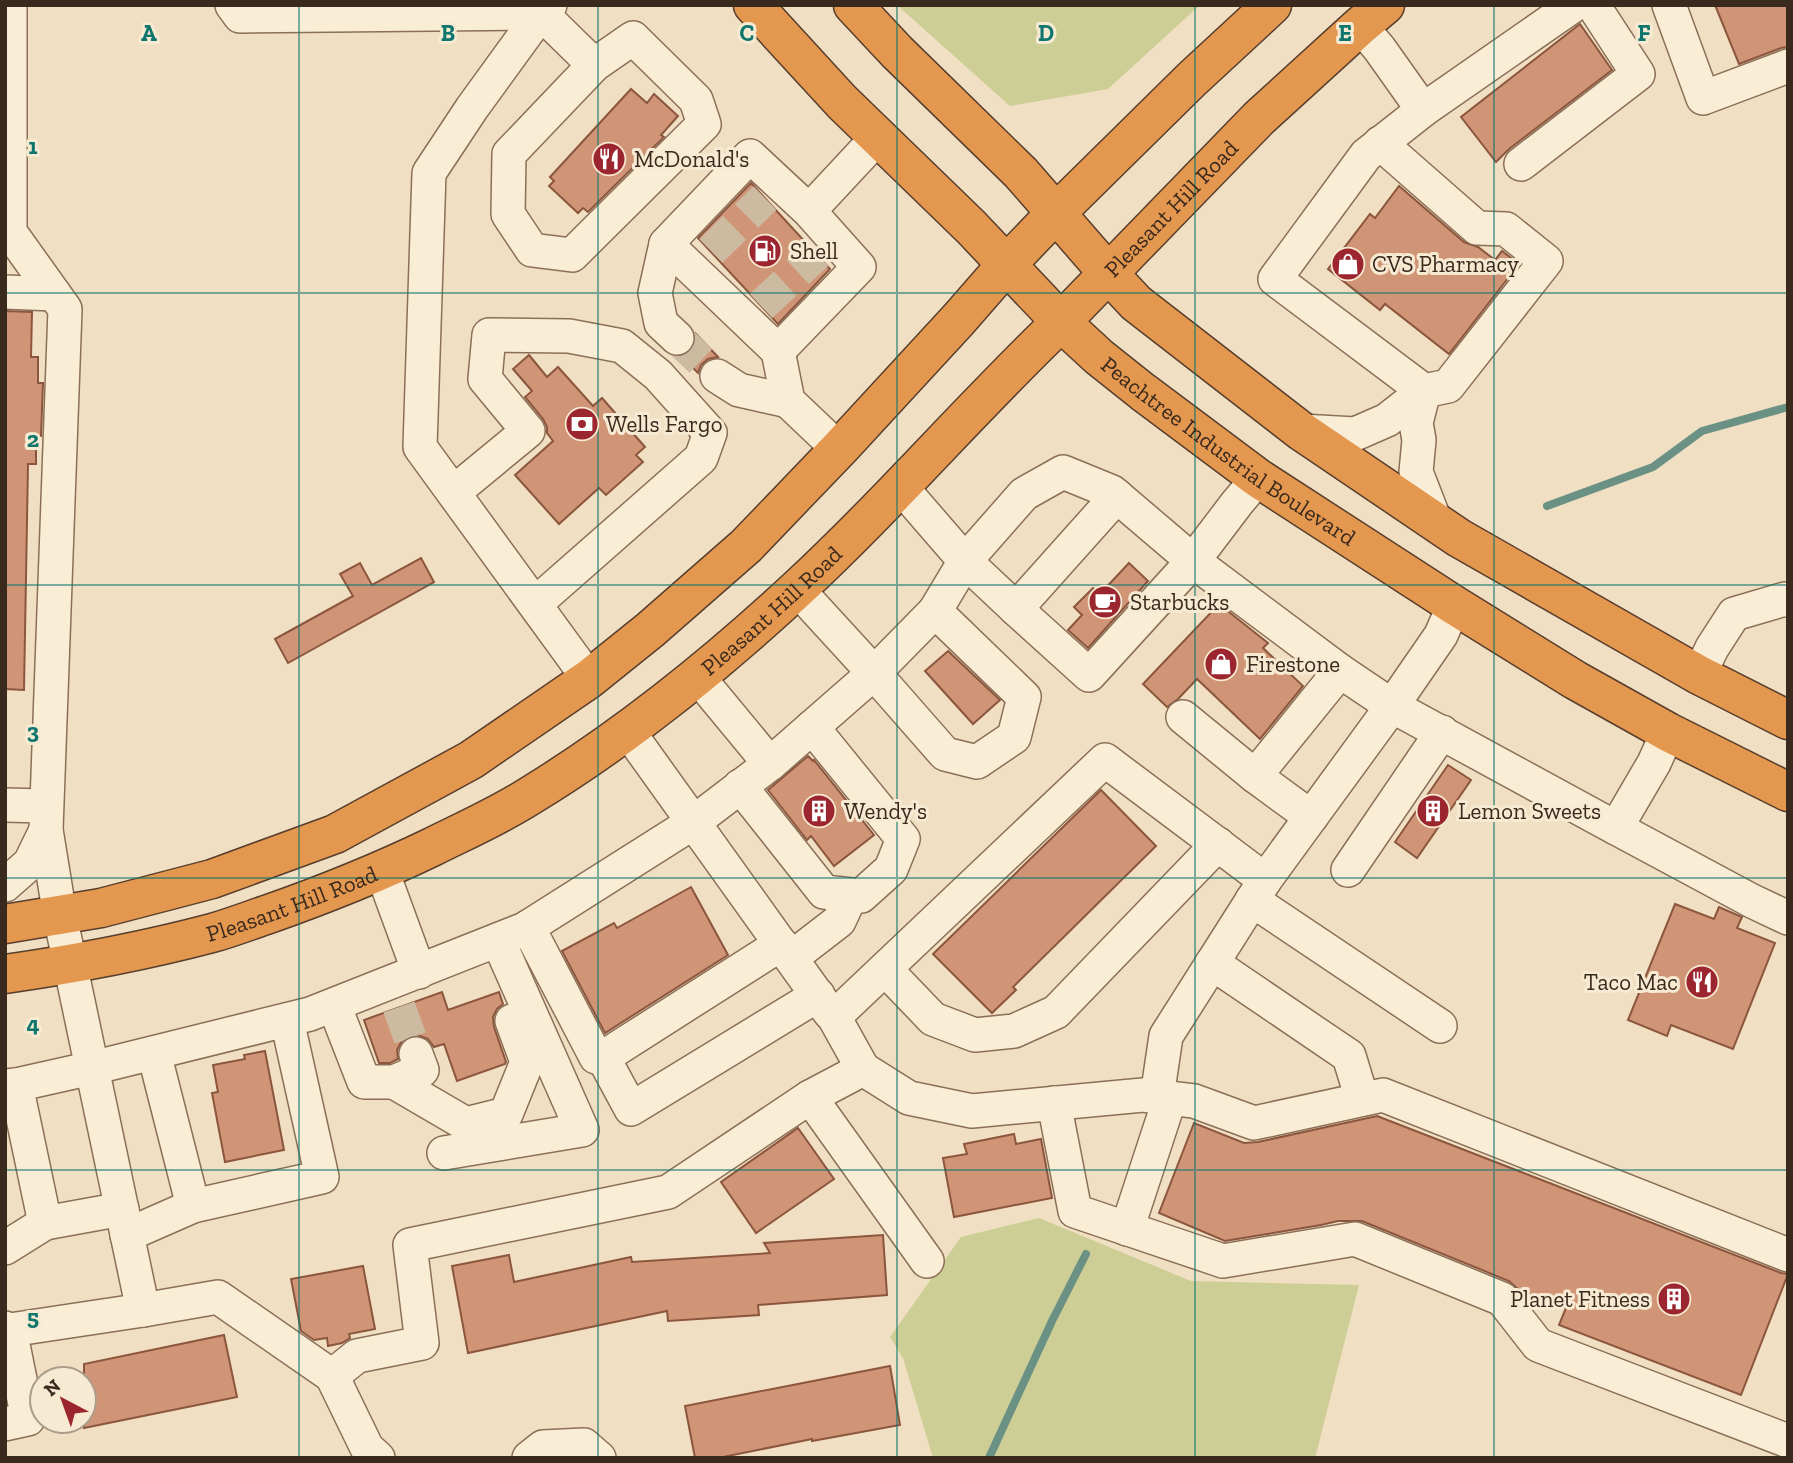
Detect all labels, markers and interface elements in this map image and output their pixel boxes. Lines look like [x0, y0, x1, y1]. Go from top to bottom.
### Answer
text: A [141, 19, 157, 47]
text: B [441, 19, 455, 47]
text: C [740, 19, 754, 47]
text: D [1038, 19, 1054, 47]
text: E [1338, 19, 1352, 47]
text: F [1637, 19, 1651, 47]
text: 1 [28, 132, 38, 160]
street label: Pleasant Hill Road [1098, 134, 1244, 283]
restaurant icon: McDonald's [590, 140, 628, 178]
place label: McDonald's [634, 145, 749, 173]
fuel station icon: Shell [746, 232, 784, 270]
place label: Shell [790, 237, 838, 265]
shop icon: CVS Pharmacy [1329, 245, 1367, 283]
place label: CVS Pharmacy [1372, 250, 1519, 278]
street label: Peachtree Industrial Boulevard [1096, 350, 1361, 552]
bank icon: Wells Fargo [563, 405, 601, 443]
place label: Wells Fargo [606, 410, 722, 438]
text: 2 [27, 425, 39, 453]
street label: Pleasant Hill Road [695, 540, 848, 681]
cafe icon: Starbucks [1086, 583, 1124, 621]
place label: Starbucks [1130, 588, 1229, 616]
shop icon: Firestone [1202, 645, 1240, 683]
place label: Firestone [1246, 650, 1340, 678]
text: 3 [27, 717, 39, 745]
building icon: Wendy's [800, 792, 838, 830]
building icon: Lemon Sweets [1414, 792, 1452, 830]
place label: Wendy's [844, 797, 927, 825]
place label: Lemon Sweets [1458, 797, 1601, 825]
street label: Pleasant Hill Road [203, 859, 382, 948]
restaurant icon: Taco Mac [1683, 963, 1721, 1001]
place label: Taco Mac [1584, 968, 1678, 996]
text: 4 [26, 1010, 40, 1038]
building icon: Planet Fitness [1655, 1280, 1693, 1318]
place label: Planet Fitness [1510, 1285, 1650, 1313]
text: 5 [27, 1303, 39, 1331]
north arrow [28, 1365, 98, 1435]
text: N [39, 1374, 65, 1401]

